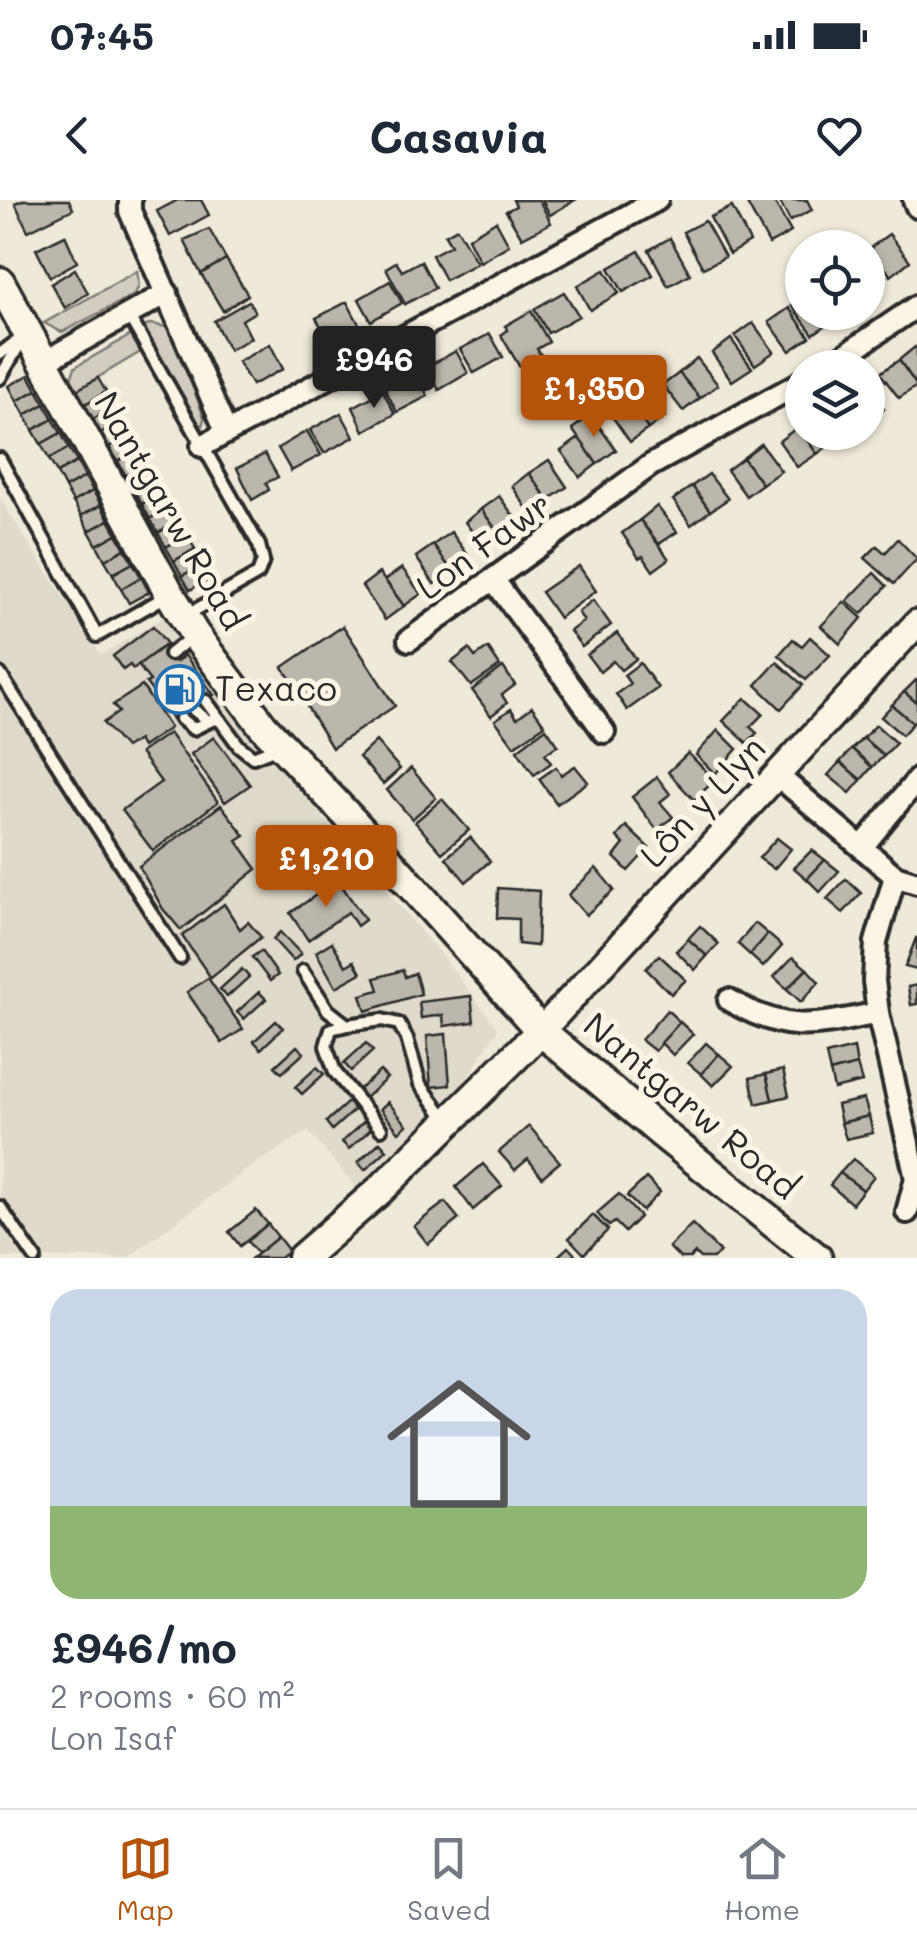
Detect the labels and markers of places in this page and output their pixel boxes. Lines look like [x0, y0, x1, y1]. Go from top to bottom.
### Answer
pin: £946 [315, 326, 433, 411]
pin: £1,350 [513, 355, 675, 440]
fuel station icon: Texaco [154, 663, 206, 715]
place label: Texaco [215, 664, 337, 710]
pin: £1,210 [245, 825, 407, 910]

